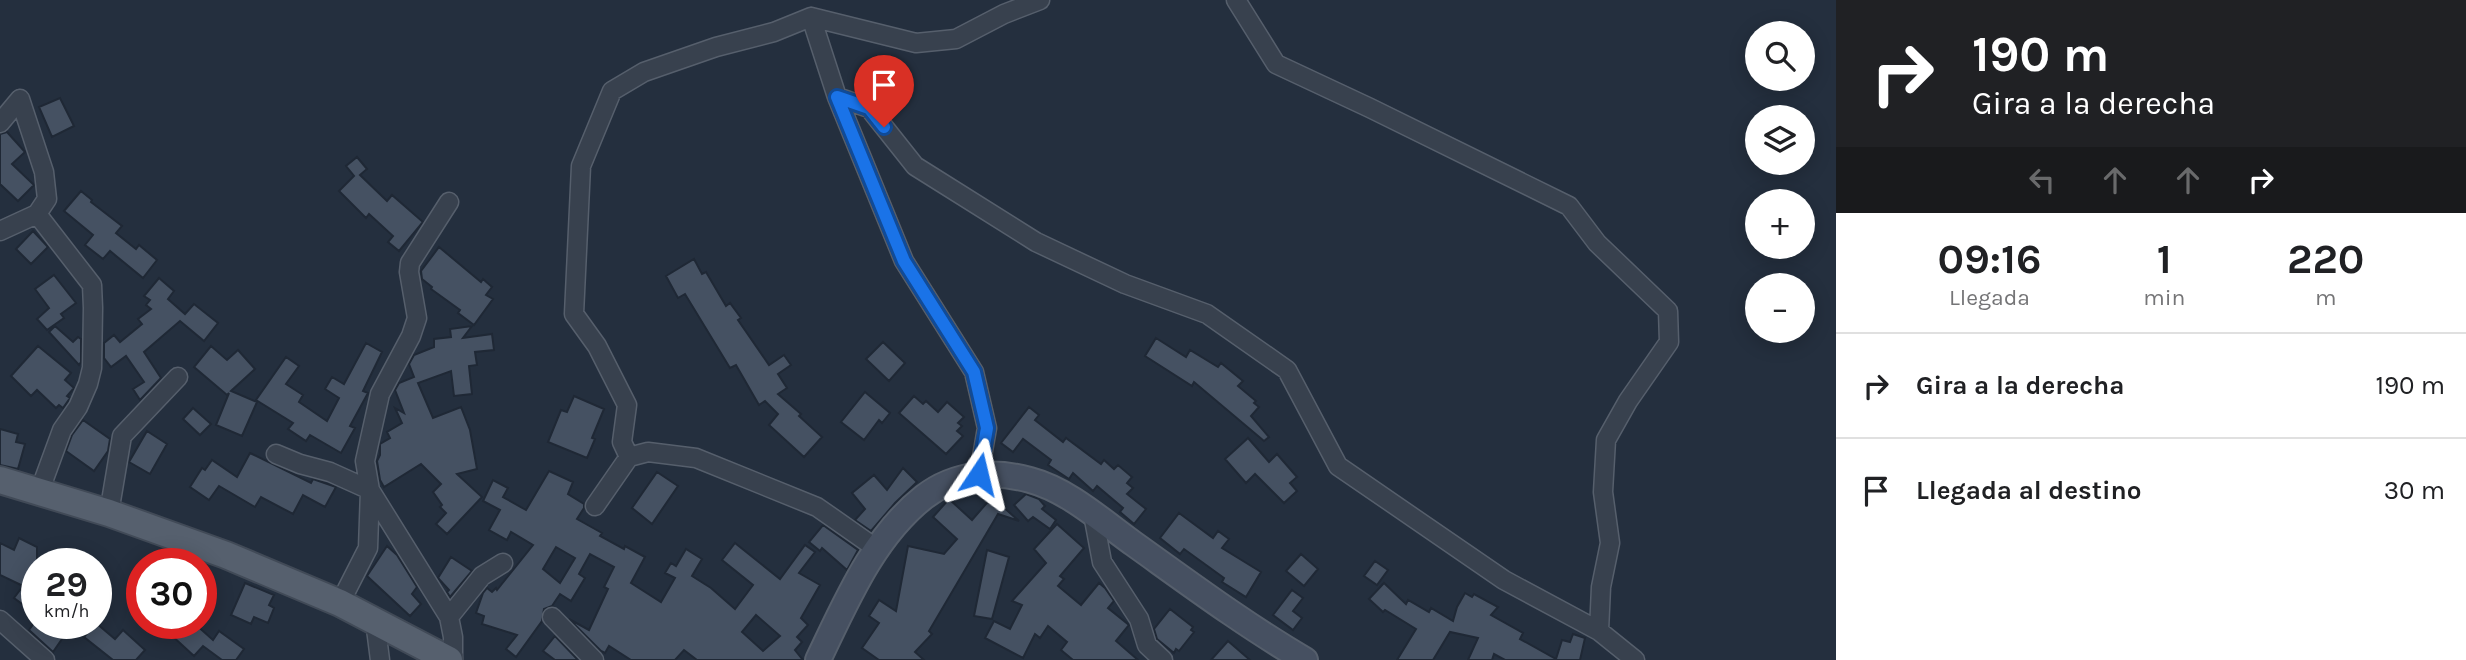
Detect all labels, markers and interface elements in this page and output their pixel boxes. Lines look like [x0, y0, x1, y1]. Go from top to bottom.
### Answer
map controls [1745, 21, 1815, 343]
button: search [1745, 21, 1815, 91]
text: 190 m [1972, 26, 2109, 83]
icon: right [1857, 28, 1948, 119]
pin [854, 55, 914, 127]
icon: arrive [865, 66, 903, 104]
text: Gira a la derecha [1972, 85, 2215, 122]
button: layers [1745, 105, 1815, 175]
icon: left [2023, 161, 2061, 199]
icon: ahead [2096, 161, 2134, 199]
icon: ahead [2169, 161, 2207, 199]
icon: right [2242, 161, 2280, 199]
button: + [1745, 189, 1815, 259]
text: 09:16 [1938, 234, 2042, 284]
text: 1 [2157, 234, 2172, 284]
text: 220 [2287, 234, 2364, 284]
button: − [1745, 273, 1815, 343]
text: Llegada [1949, 284, 2030, 311]
text: min [2143, 284, 2185, 311]
text: m [2315, 284, 2336, 311]
icon: right [1857, 367, 1895, 405]
text: Gira a la derecha [1916, 370, 2125, 401]
text: 190 m [2375, 370, 2445, 401]
position arrow [942, 437, 1016, 511]
icon: arrive [1857, 472, 1895, 510]
text: Llegada al destino [1916, 475, 2142, 506]
text: 30 m [2384, 475, 2445, 506]
speed limit sign: 30 [126, 548, 217, 639]
text: 29 [45, 564, 88, 605]
text: km/h [44, 600, 89, 622]

